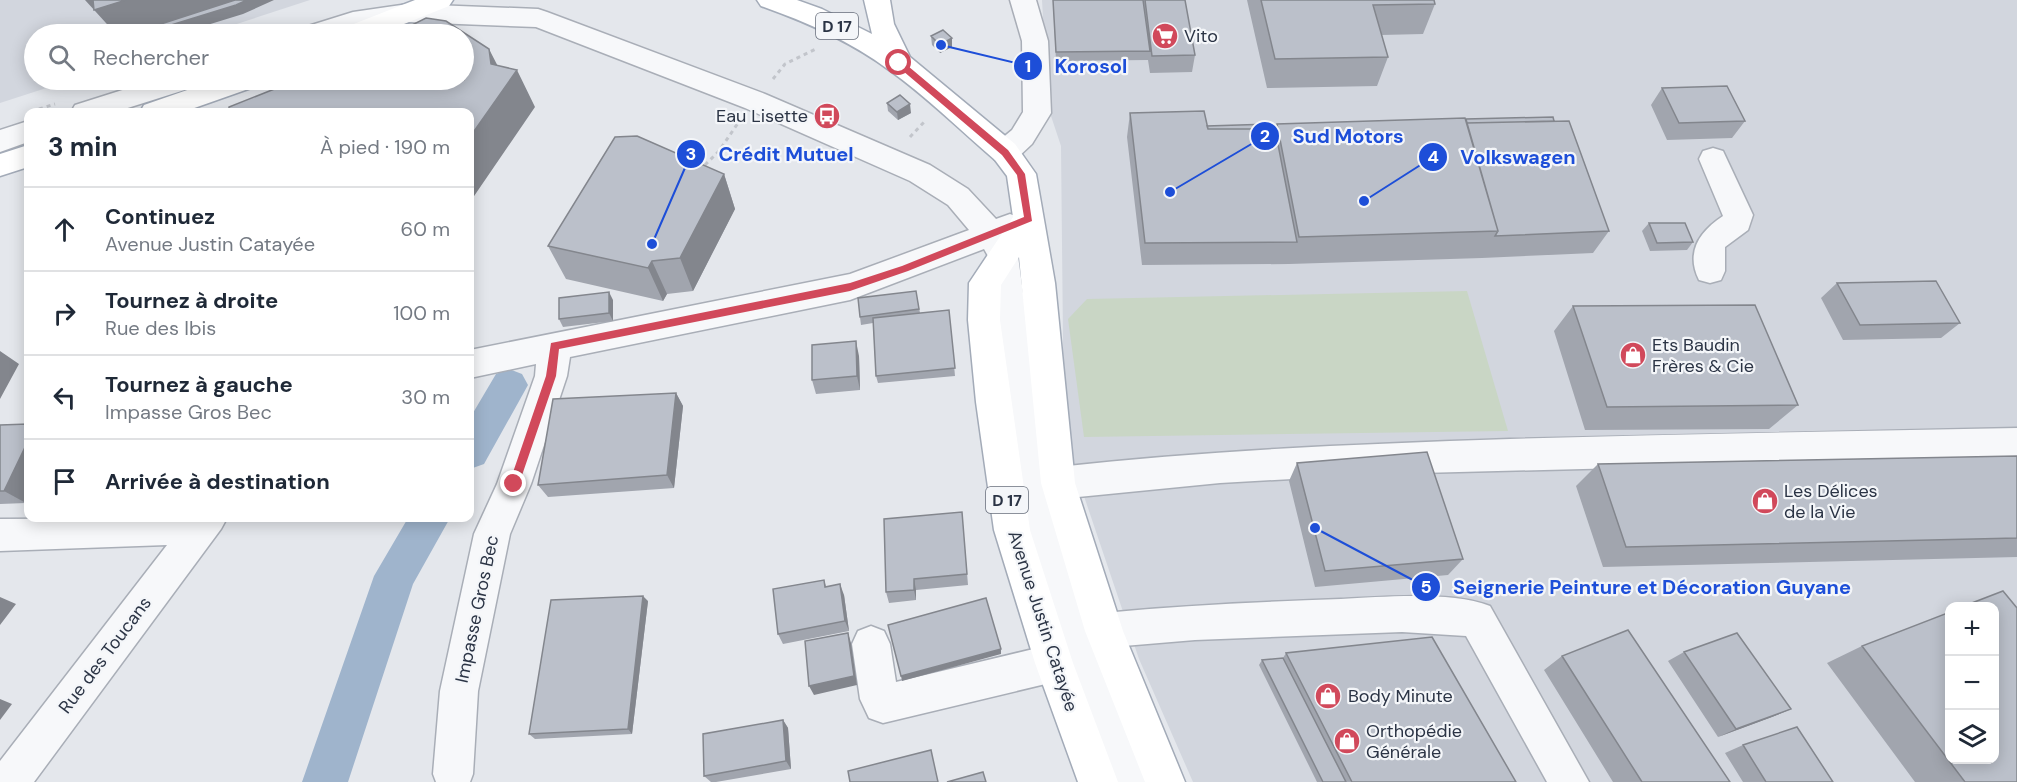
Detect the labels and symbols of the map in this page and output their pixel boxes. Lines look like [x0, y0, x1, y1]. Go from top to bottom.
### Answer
road number: D 17 [816, 13, 858, 39]
supermarket icon: Vito [1150, 21, 1180, 51]
place label: Vito [1184, 24, 1218, 48]
callout: Korosol [1013, 47, 1140, 85]
route start [885, 49, 911, 75]
text: Korosol [1055, 53, 1127, 79]
text: 1 [1025, 54, 1031, 78]
bus stop icon: Eau Lisette [812, 101, 842, 131]
place label: Eau Lisette [716, 104, 808, 128]
callout: Sud Motors [1250, 117, 1415, 155]
text: Sud Motors [1292, 123, 1404, 149]
text: 2 [1260, 124, 1270, 148]
callout: Crédit Mutuel [676, 135, 866, 173]
callout: Volkswagen [1418, 138, 1588, 176]
text: Crédit Mutuel [718, 141, 854, 167]
text: 3 [686, 142, 696, 166]
text: Volkswagen [1460, 144, 1576, 170]
text: 4 [1427, 145, 1439, 169]
place label: Ets Baudin Frères & Cie [1652, 333, 1754, 378]
shop icon: Ets Baudin Frères & Cie [1618, 340, 1648, 370]
route end [500, 470, 526, 496]
place label: Les Délices de la Vie [1784, 479, 1878, 524]
shop icon: Les Délices de la Vie [1750, 486, 1780, 516]
road number: D 17 [986, 487, 1028, 513]
street label: Avenue Justin Catayée [1002, 527, 1084, 715]
street label: Impasse Gros Bec [450, 533, 504, 685]
callout: Seignerie Peinture et Décoration Guyane [1411, 568, 1863, 606]
text: Seignerie Peinture et Décoration Guyane [1453, 574, 1851, 600]
text: 5 [1420, 575, 1432, 599]
street label: Rue des Toucans [53, 592, 157, 718]
shop icon: Body Minute [1313, 681, 1343, 711]
place label: Body Minute [1348, 684, 1453, 708]
place label: Orthopédie Générale [1366, 719, 1462, 764]
shop icon: Orthopédie Générale [1332, 726, 1362, 756]

